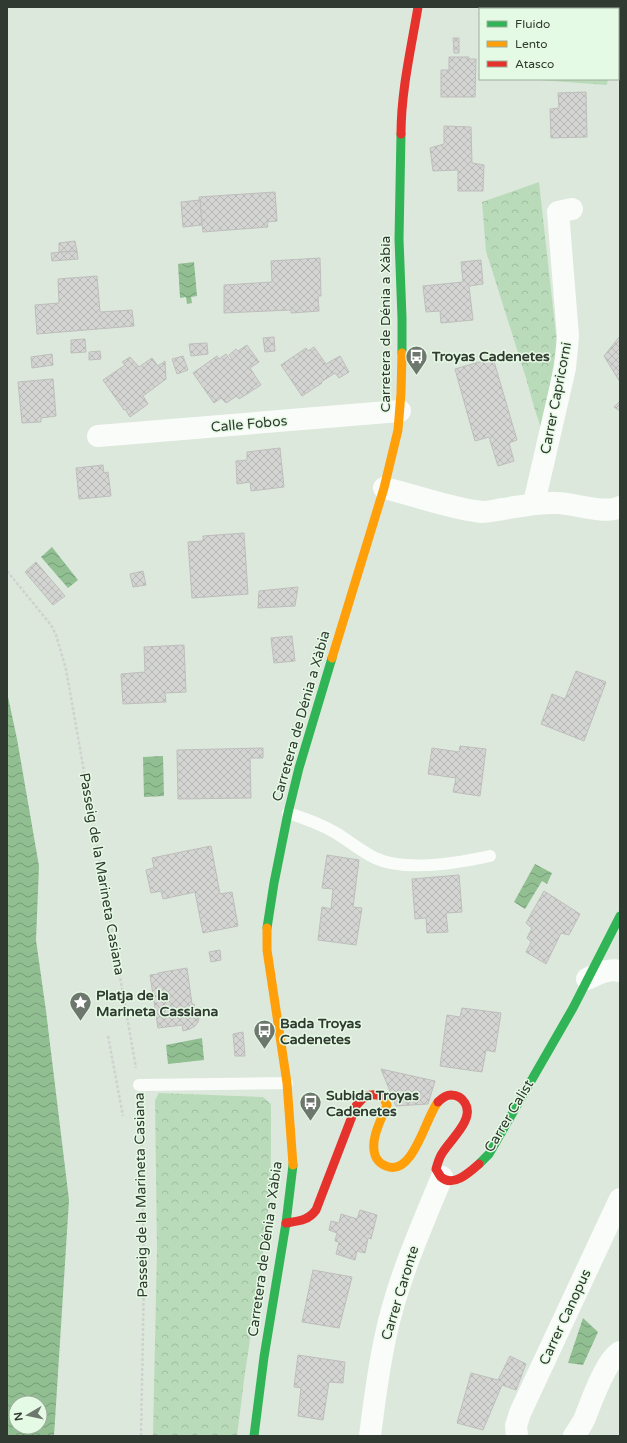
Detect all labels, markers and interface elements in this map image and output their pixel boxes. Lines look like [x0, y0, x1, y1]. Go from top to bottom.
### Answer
legend [479, 8, 619, 80]
text: Fluido [515, 17, 550, 31]
text: Lento [515, 37, 548, 51]
text: Atasco [515, 57, 554, 71]
street label: Carretera de Dénia a Xàbia [377, 236, 394, 413]
street label: Carrer Capricorni [537, 341, 575, 455]
bus stop icon: Troyas Cadenetes [403, 343, 429, 376]
place label: Troyas Cadenetes [431, 348, 550, 365]
street label: Calle Fobos [210, 412, 288, 436]
street label: Carretera de Dénia a Xàbia [268, 629, 334, 803]
street label: Passeig de la Marineta Casiana [76, 771, 128, 977]
place label: Platja de la Marineta Cassiana [96, 987, 218, 1020]
place icon: Platja de la Marineta Cassiana [68, 990, 94, 1023]
place label: Bada Troyas Cadenetes [280, 1015, 361, 1048]
bus stop icon: Bada Troyas Cadenetes [252, 1018, 278, 1051]
street label: Carrer Calist [481, 1076, 538, 1155]
place label: Subida Troyas Cadenetes [326, 1087, 419, 1120]
bus stop icon: Subida Troyas Cadenetes [298, 1090, 324, 1123]
street label: Passeig de la Marineta Casiana [131, 1092, 151, 1298]
street label: Carretera de Dénia a Xàbia [244, 1160, 286, 1338]
street label: Carrer Caronte [378, 1244, 422, 1342]
street label: Carrer Canopus [535, 1266, 595, 1368]
north arrow [8, 1395, 48, 1435]
text: N [12, 1411, 26, 1422]

